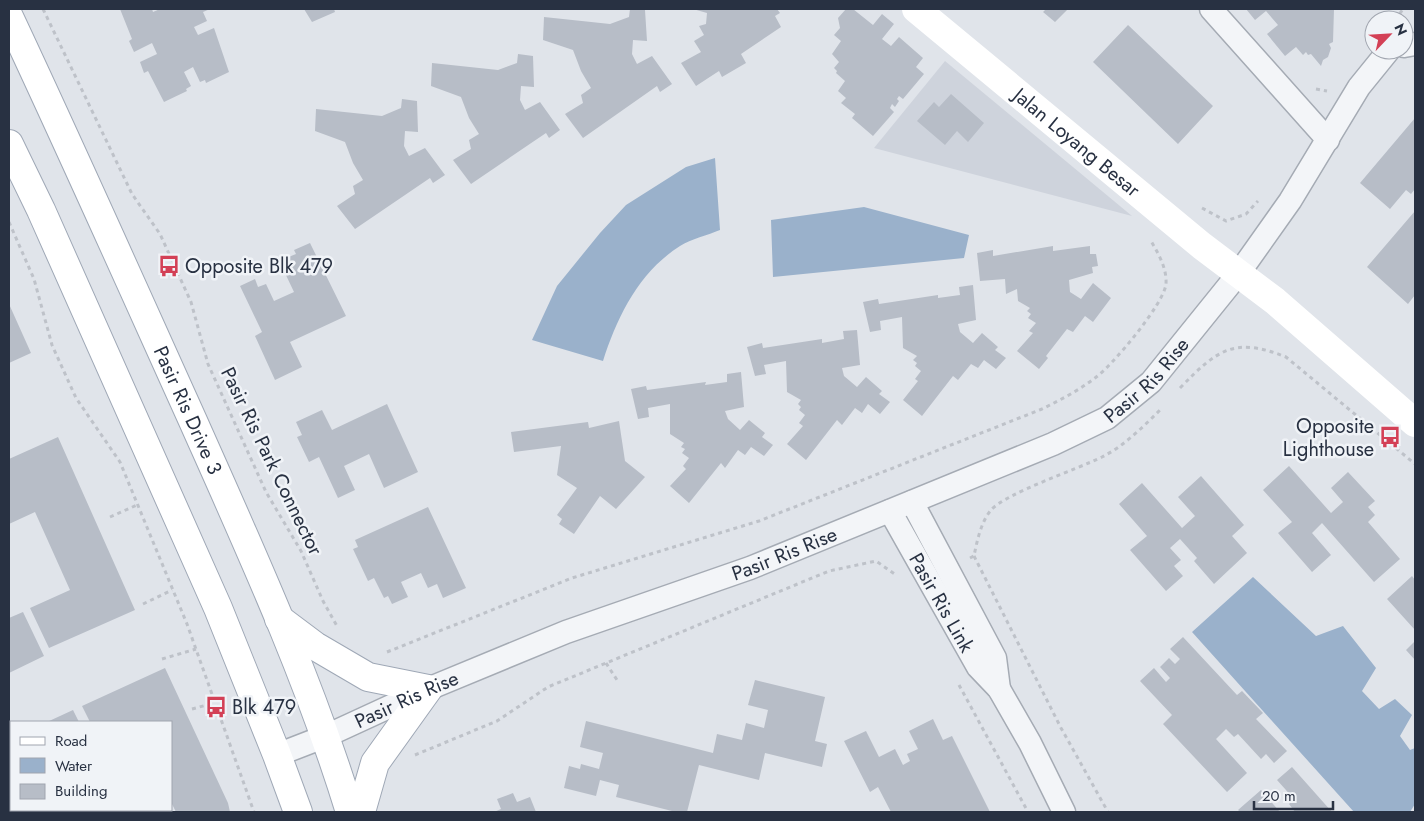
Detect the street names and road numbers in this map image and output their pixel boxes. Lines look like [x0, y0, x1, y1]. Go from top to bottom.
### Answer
street label: Jalan Loyang Besar [1005, 80, 1146, 204]
street label: Pasir Ris Rise [1097, 332, 1196, 430]
street label: Pasir Ris Drive 3 [146, 341, 229, 479]
street label: Pasir Ris Park Connector [213, 362, 330, 560]
street label: Pasir Ris Rise [728, 520, 841, 588]
street label: Pasir Ris Link [901, 548, 981, 658]
street label: Pasir Ris Rise [350, 664, 463, 736]

